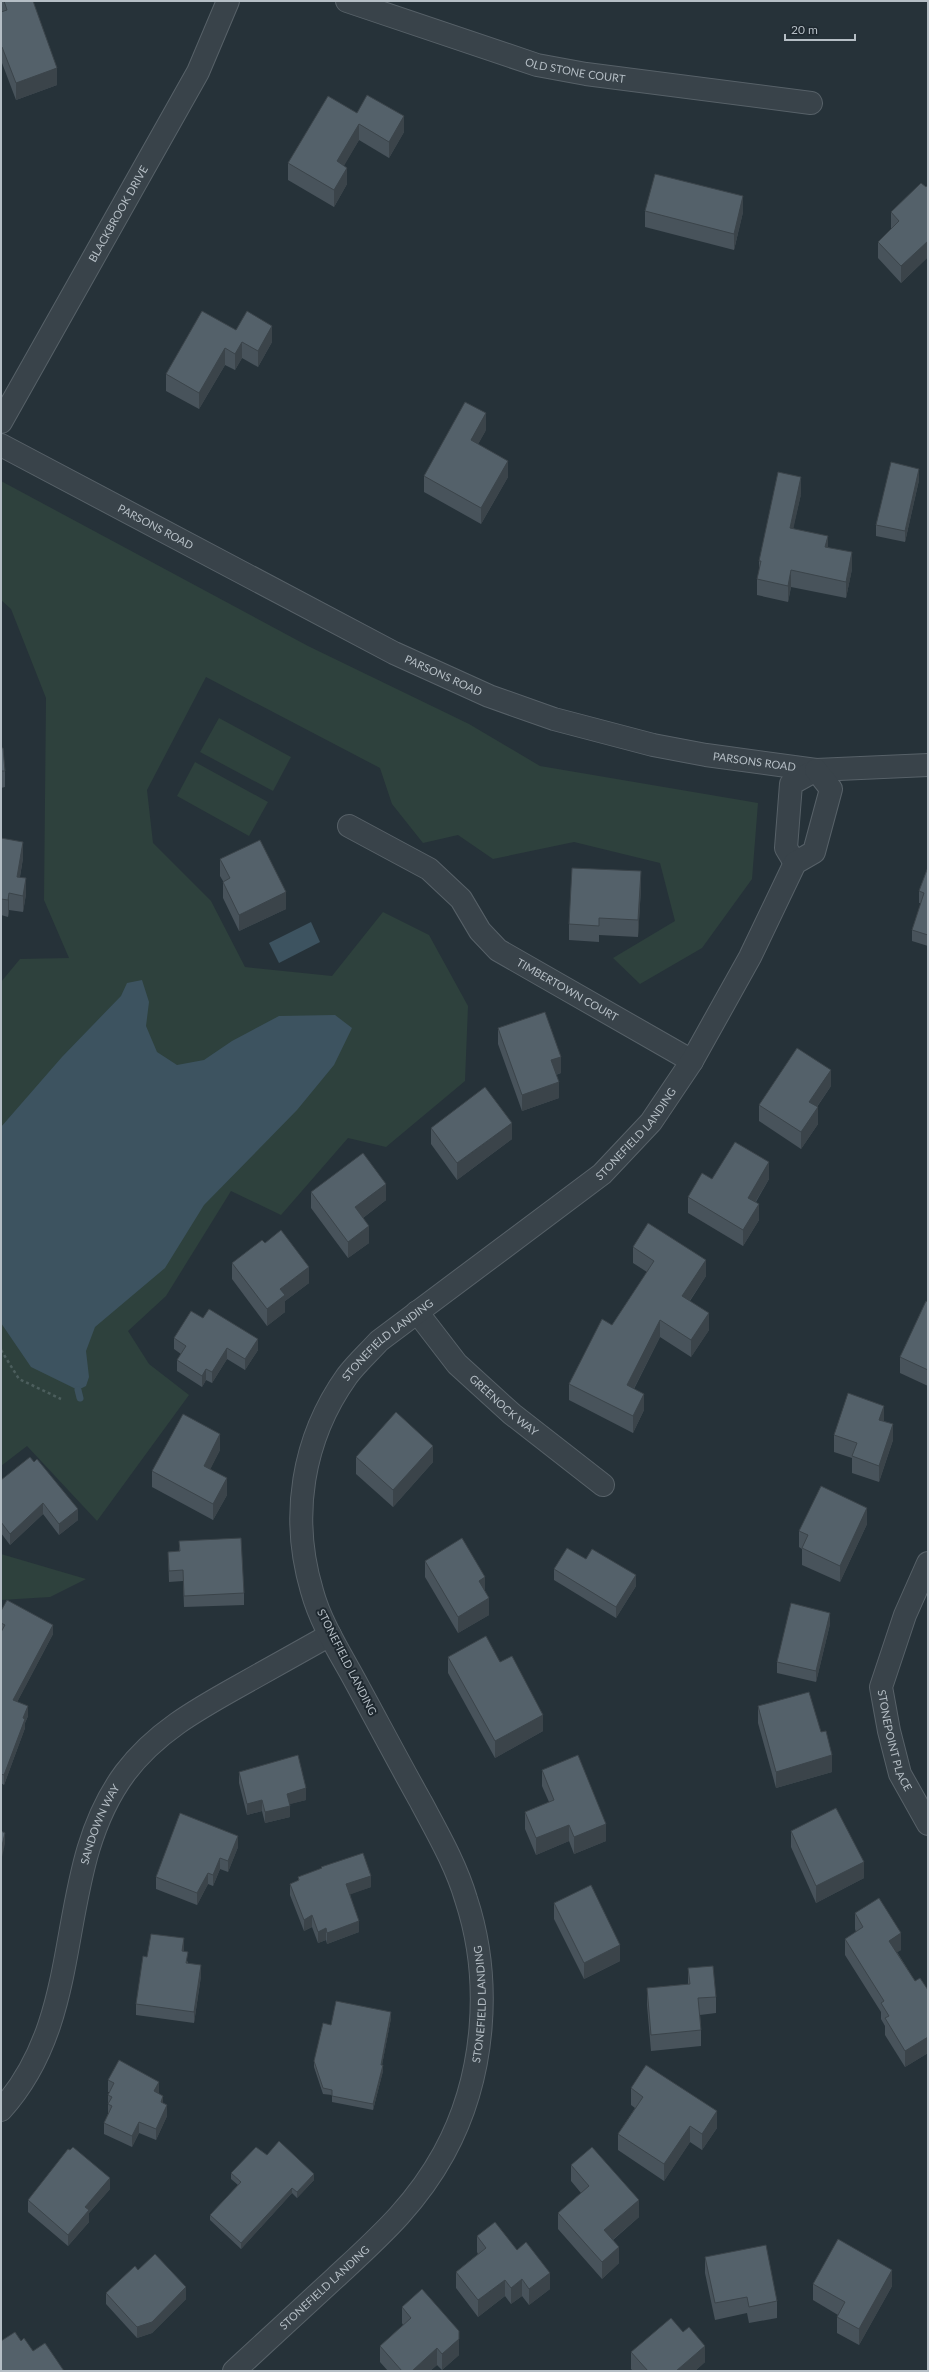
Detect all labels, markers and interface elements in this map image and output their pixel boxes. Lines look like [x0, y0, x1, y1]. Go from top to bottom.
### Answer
scale bar [785, 16, 855, 42]
text: 20 m [791, 22, 818, 37]
street label: OLD STONE COURT [524, 54, 626, 85]
street label: BLACKBROOK DRIVE [86, 163, 150, 264]
street label: PARSONS ROAD [116, 501, 196, 552]
street label: PARSONS ROAD [403, 652, 485, 698]
street label: PARSONS ROAD [712, 749, 797, 773]
street label: TIMBERTOWN COURT [515, 955, 621, 1024]
street label: STONEFIELD LANDING [593, 1085, 678, 1183]
street label: STONEFIELD LANDING [339, 1296, 435, 1383]
street label: GREENOCK WAY [467, 1372, 541, 1438]
street label: STONEFIELD LANDING [315, 1606, 380, 1717]
street label: STONEPOINT PLACE [876, 1689, 915, 1793]
street label: SANDOWN WAY [77, 1781, 122, 1866]
street label: STONEFIELD LANDING [469, 1945, 488, 2064]
street label: STONEFIELD LANDING [276, 2243, 372, 2332]

